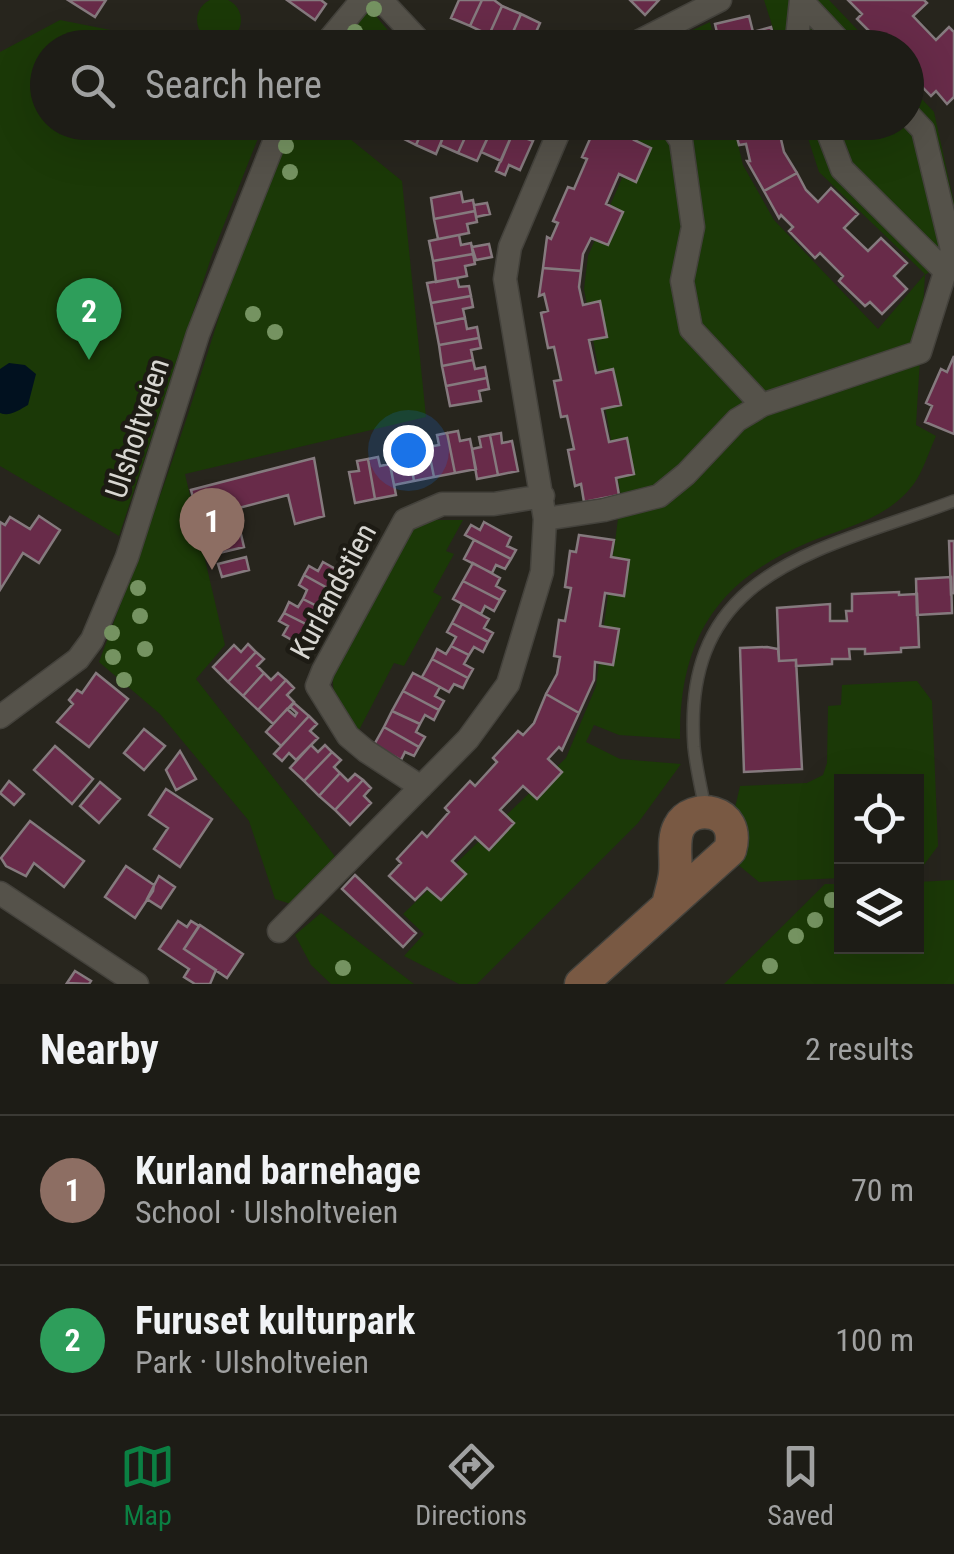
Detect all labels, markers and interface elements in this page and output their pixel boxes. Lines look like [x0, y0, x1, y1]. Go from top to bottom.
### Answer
search box [30, 30, 924, 140]
icon: search [65, 58, 120, 113]
text: Search here [145, 63, 322, 107]
pin: 2 [56, 278, 122, 360]
street label: Ulsholtveien [98, 354, 176, 502]
your location [383, 425, 434, 476]
pin: 1 [180, 488, 244, 570]
street label: Kurlandstien [283, 517, 383, 665]
map controls [834, 774, 924, 954]
button: locate [834, 774, 924, 864]
button: layers [834, 864, 924, 954]
text: Nearby [40, 1025, 159, 1074]
text: 2 results [805, 1030, 914, 1068]
text: Kurland barnehage [135, 1149, 421, 1193]
text: 1 [64, 1171, 81, 1209]
text: 70 m [851, 1171, 914, 1209]
text: School · Ulsholtveien [135, 1193, 398, 1231]
text: Furuset kulturpark [135, 1299, 415, 1343]
text: 2 [64, 1321, 81, 1359]
text: 100 m [835, 1321, 914, 1359]
text: Park · Ulsholtveien [135, 1343, 369, 1381]
tab: Map [120, 1439, 175, 1532]
tab: Directions [415, 1439, 527, 1532]
tab: Saved [767, 1439, 834, 1532]

